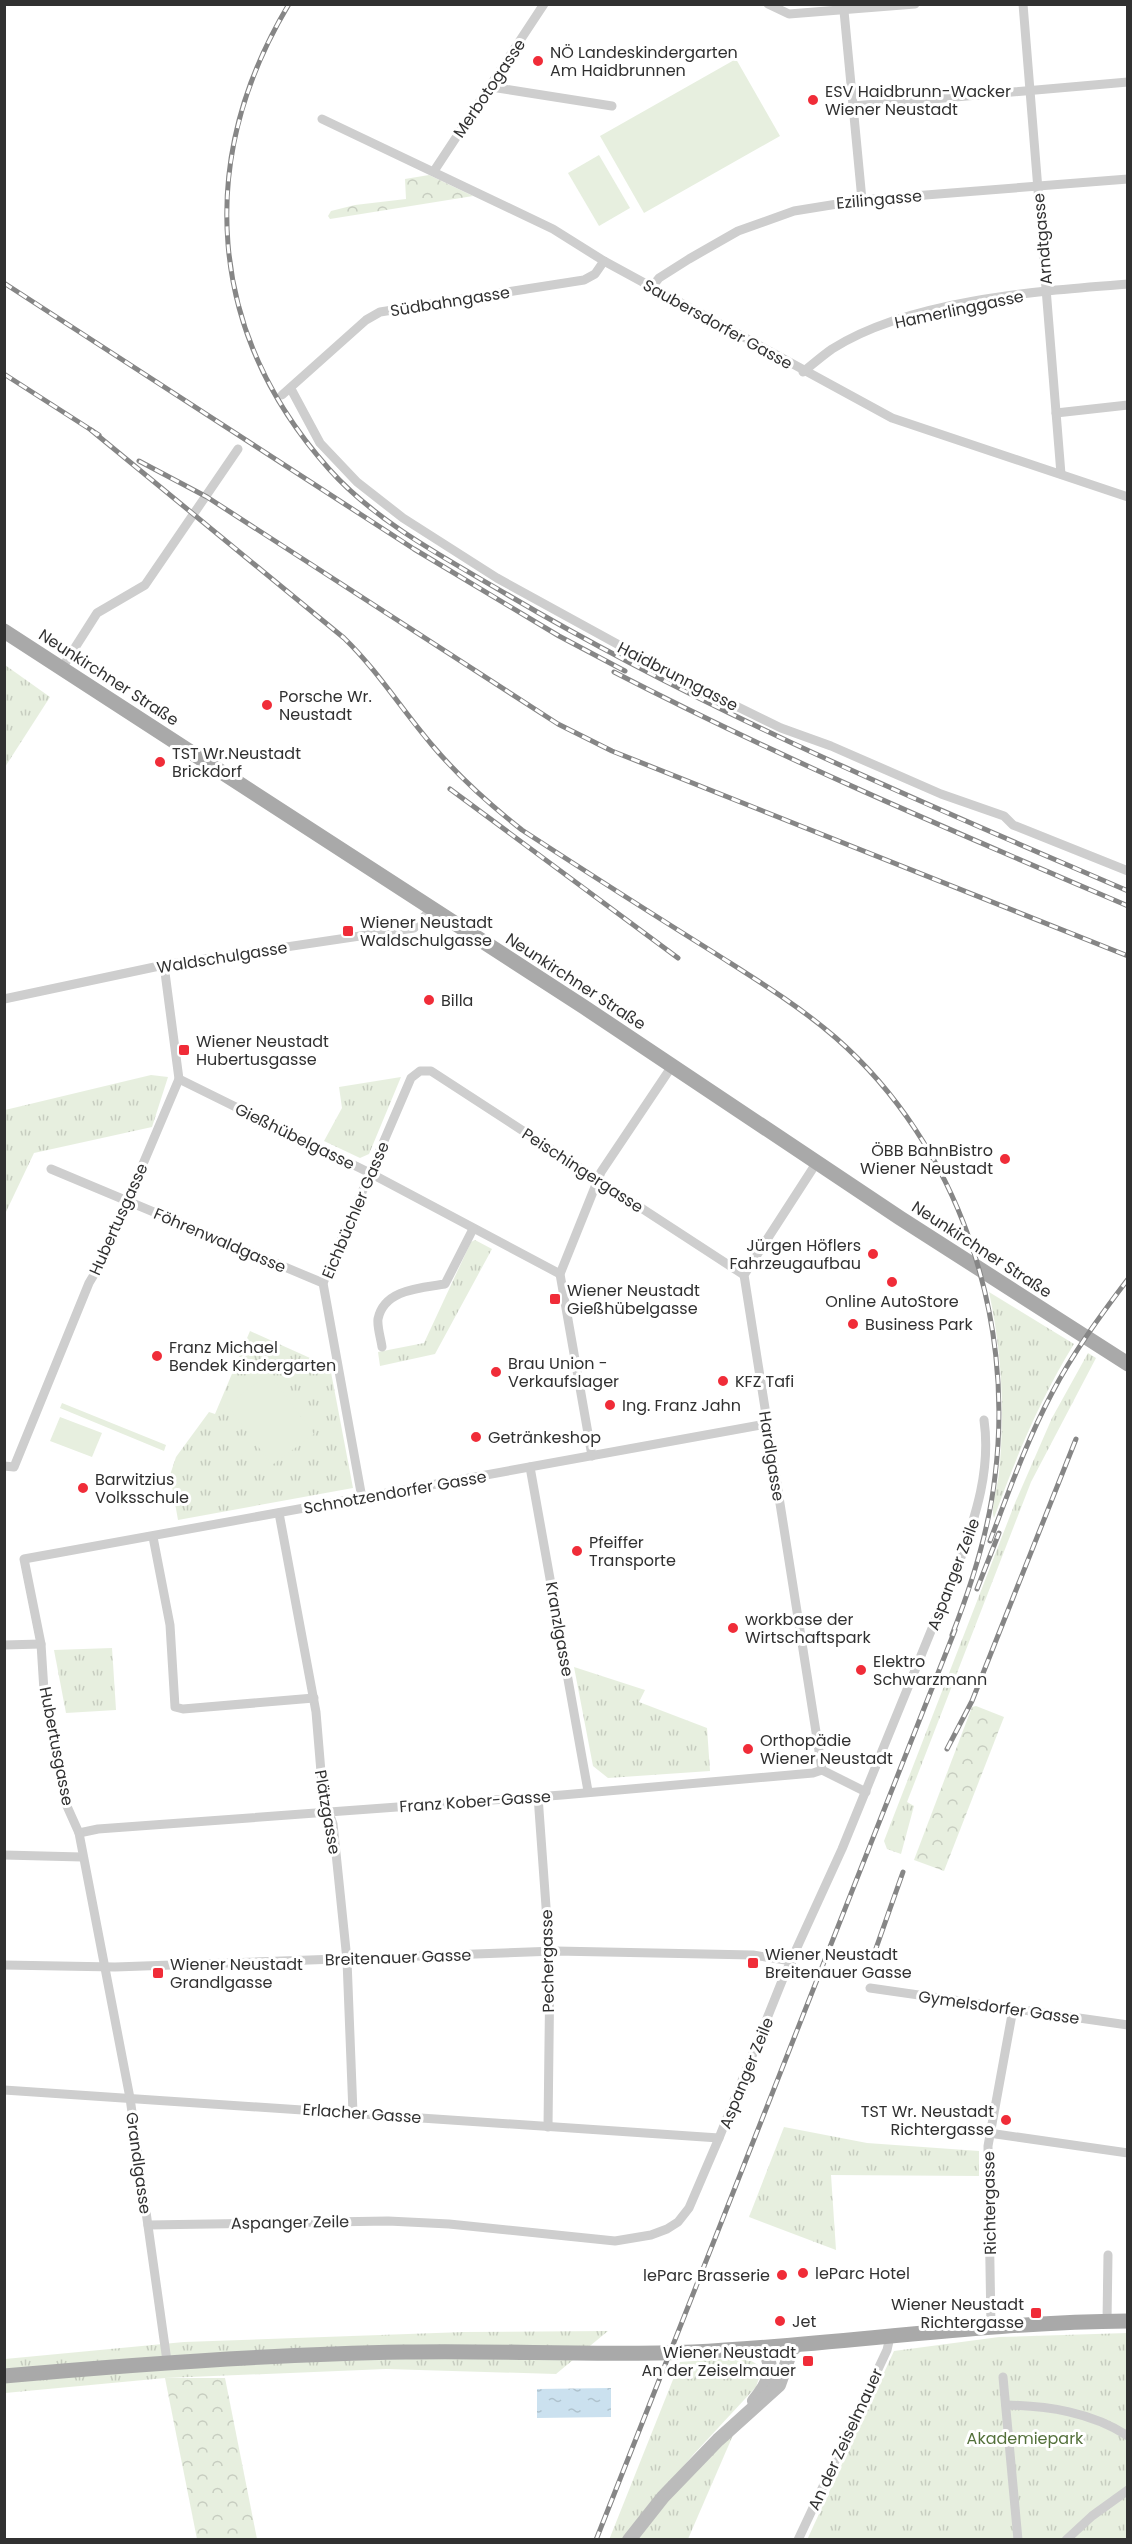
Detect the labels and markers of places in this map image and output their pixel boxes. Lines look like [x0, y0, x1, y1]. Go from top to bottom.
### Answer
place label: NÖ Landeskindergarten Am Haidbrunnen [550, 41, 738, 82]
marker: NÖ Landeskindergarten Am Haidbrunnen [531, 54, 545, 68]
place label: ESV Haidbrunn-Wacker Wiener Neustadt [825, 80, 1011, 121]
marker: ESV Haidbrunn-Wacker Wiener Neustadt [806, 93, 820, 107]
place label: Porsche Wr. Neustadt [279, 685, 372, 726]
marker: Porsche Wr. Neustadt [260, 698, 274, 712]
place label: TST Wr.Neustadt Brickdorf [172, 742, 301, 783]
marker: TST Wr.Neustadt Brickdorf [153, 755, 167, 769]
place label: Wiener Neustadt Waldschulgasse [360, 911, 493, 952]
marker: Wiener Neustadt Waldschulgasse [341, 924, 355, 938]
place label: Billa [441, 989, 473, 1012]
marker: Billa [422, 993, 436, 1007]
place label: Wiener Neustadt Hubertusgasse [196, 1030, 329, 1071]
marker: Wiener Neustadt Hubertusgasse [177, 1043, 191, 1057]
place label: ÖBB BahnBistro Wiener Neustadt [860, 1139, 993, 1180]
marker: ÖBB BahnBistro Wiener Neustadt [998, 1152, 1012, 1166]
place label: Jürgen Höflers Fahrzeugaufbau [729, 1234, 861, 1275]
marker: Jürgen Höflers Fahrzeugaufbau [866, 1247, 880, 1261]
marker: Online AutoStore [885, 1275, 899, 1289]
place label: Wiener Neustadt Gießhübelgasse [567, 1279, 700, 1320]
place label: Online AutoStore [825, 1290, 959, 1313]
marker: Wiener Neustadt Gießhübelgasse [548, 1292, 562, 1306]
place label: Business Park [865, 1313, 974, 1336]
marker: Business Park [846, 1317, 860, 1331]
place label: Franz Michael Bendek Kindergarten [169, 1336, 336, 1377]
marker: Franz Michael Bendek Kindergarten [150, 1349, 164, 1363]
place label: Brau Union - Verkaufslager [508, 1352, 619, 1393]
marker: Brau Union - Verkaufslager [489, 1365, 503, 1379]
place label: KFZ Tafi [735, 1370, 794, 1393]
marker: KFZ Tafi [716, 1374, 730, 1388]
place label: Ing. Franz Jahn [622, 1394, 741, 1417]
marker: Ing. Franz Jahn [603, 1398, 617, 1412]
place label: Getränkeshop [488, 1426, 601, 1449]
marker: Getränkeshop [469, 1430, 483, 1444]
place label: Barwitzius Volksschule [95, 1468, 189, 1509]
marker: Barwitzius Volksschule [76, 1481, 90, 1495]
place label: Pfeiffer Transporte [589, 1531, 676, 1572]
marker: Pfeiffer Transporte [570, 1544, 584, 1558]
place label: workbase der Wirtschaftspark [745, 1608, 872, 1649]
marker: workbase der Wirtschaftspark [726, 1621, 740, 1635]
place label: Elektro Schwarzmann [873, 1650, 987, 1691]
marker: Elektro Schwarzmann [854, 1663, 868, 1677]
place label: Orthopädie Wiener Neustadt [760, 1729, 893, 1770]
marker: Orthopädie Wiener Neustadt [741, 1742, 755, 1756]
place label: Wiener Neustadt Breitenauer Gasse [765, 1943, 912, 1984]
place label: Wiener Neustadt Grandlgasse [170, 1953, 303, 1994]
marker: Wiener Neustadt Breitenauer Gasse [746, 1956, 760, 1970]
marker: Wiener Neustadt Grandlgasse [151, 1966, 165, 1980]
place label: TST Wr. Neustadt Richtergasse [861, 2100, 994, 2141]
marker: TST Wr. Neustadt Richtergasse [999, 2113, 1013, 2127]
place label: leParc Hotel [815, 2262, 910, 2285]
place label: leParc Brasserie [643, 2264, 770, 2287]
marker: leParc Hotel [796, 2266, 810, 2280]
marker: leParc Brasserie [775, 2268, 789, 2282]
place label: Wiener Neustadt Richtergasse [891, 2293, 1024, 2334]
marker: Wiener Neustadt Richtergasse [1029, 2306, 1043, 2320]
place label: Jet [792, 2310, 816, 2333]
marker: Jet [773, 2314, 787, 2328]
place label: Wiener Neustadt An der Zeiselmauer [642, 2341, 796, 2382]
marker: Wiener Neustadt An der Zeiselmauer [801, 2354, 815, 2368]

